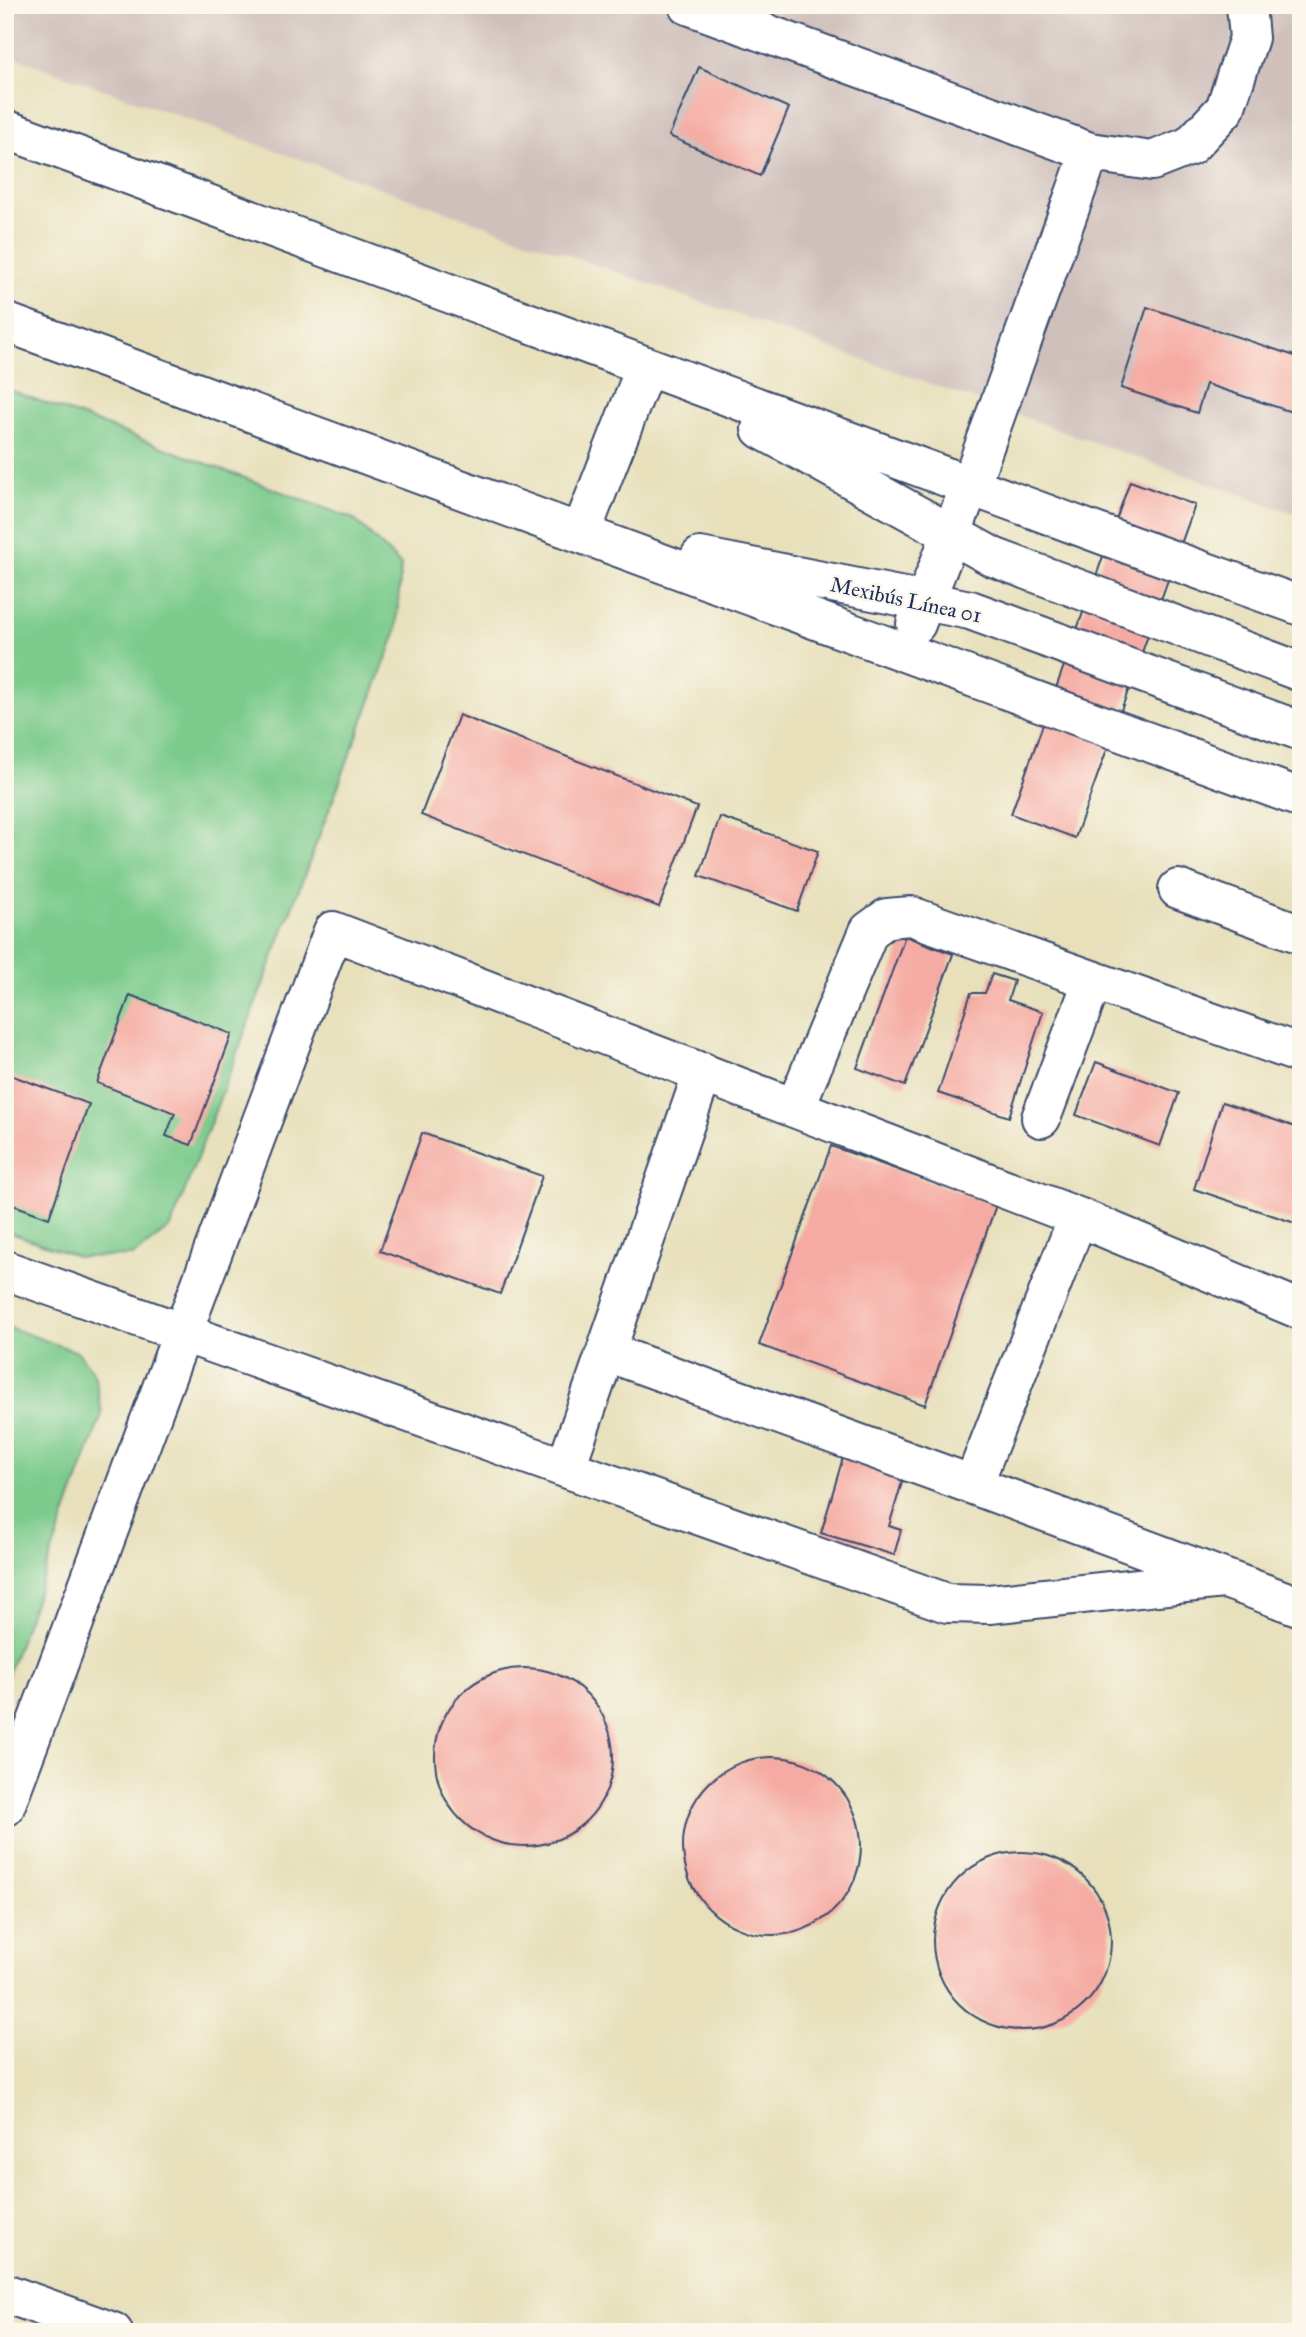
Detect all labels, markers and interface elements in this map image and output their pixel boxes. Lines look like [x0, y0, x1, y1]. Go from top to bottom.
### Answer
street label: Mexibús Línea 01 [828, 571, 984, 629]

